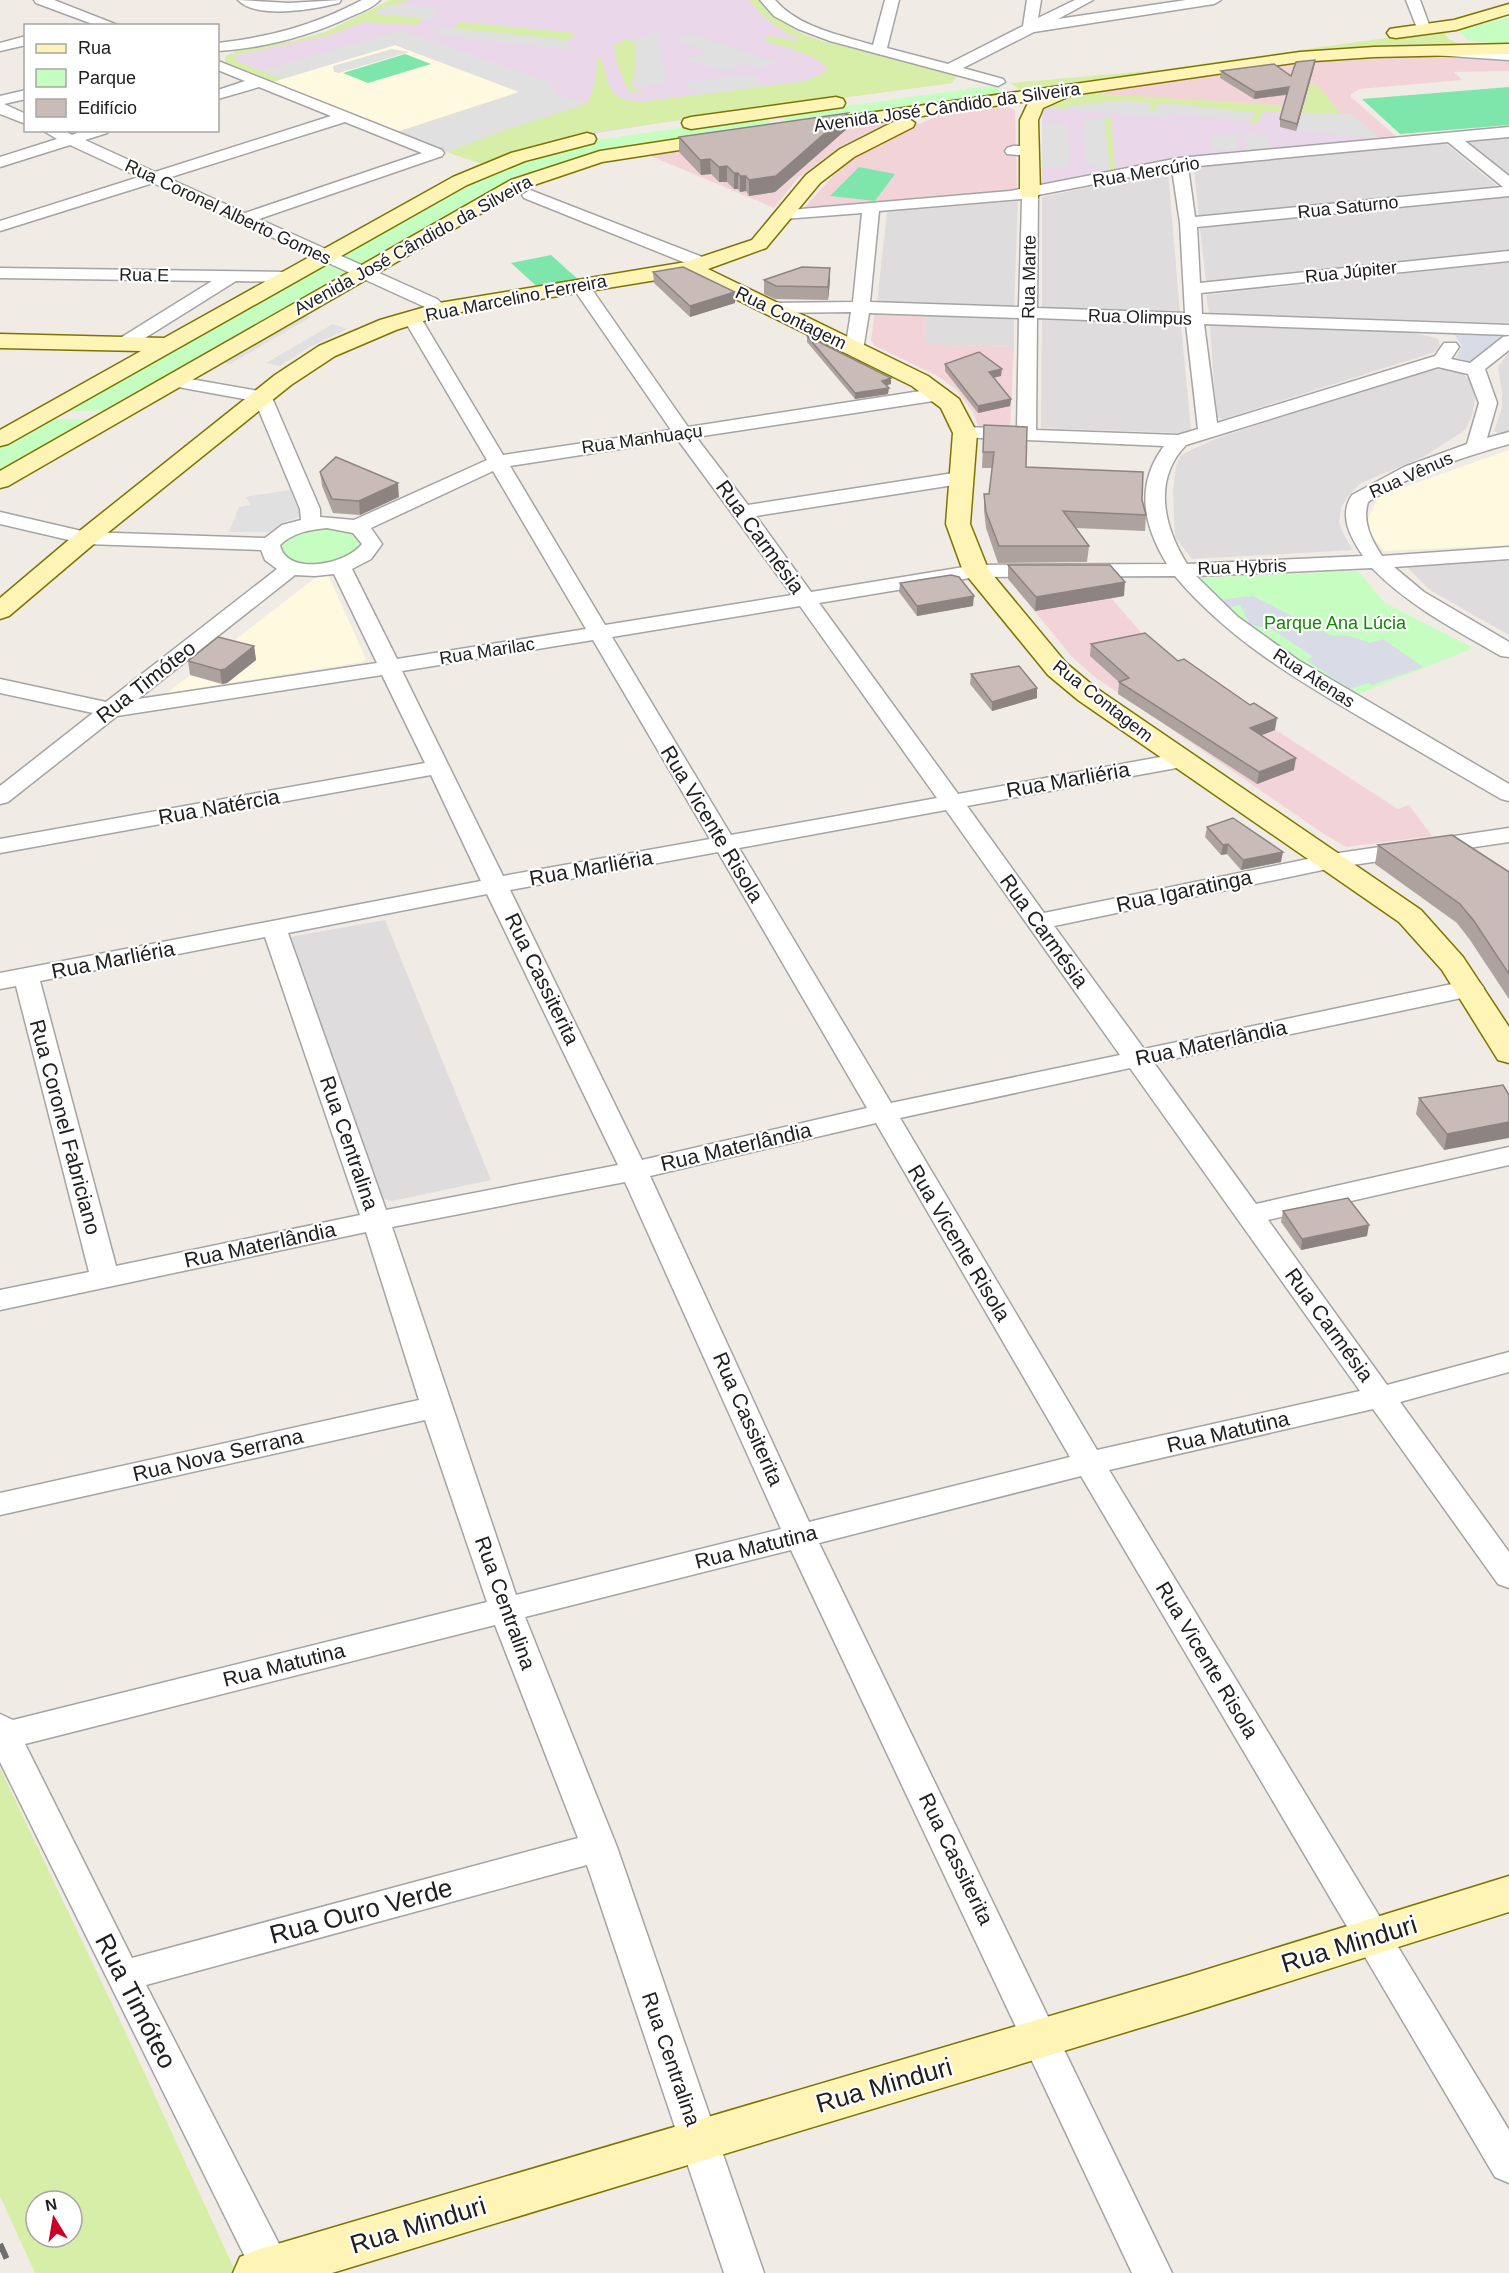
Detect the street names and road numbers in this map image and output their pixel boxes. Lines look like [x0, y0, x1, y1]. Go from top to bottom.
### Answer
street label: Avenida José Cândido da Silveira [812, 78, 1082, 136]
street label: Rua Mercúrio [1091, 153, 1201, 191]
street label: Rua Coronel Alberto Gomes [122, 155, 334, 269]
street label: Avenida José Cândido da Silveira [291, 171, 536, 319]
street label: Rua Saturno [1297, 192, 1399, 222]
street label: Rua Marte [1018, 235, 1040, 319]
street label: Rua Júpiter [1304, 257, 1398, 287]
street label: Rua E [119, 265, 169, 285]
street label: Rua Marcelino Ferreira [424, 270, 609, 325]
street label: Rua Contagem [732, 282, 850, 354]
street label: Rua Olimpus [1088, 305, 1192, 329]
street label: Rua Manhuaçu [580, 421, 704, 457]
street label: Rua Vênus [1366, 448, 1456, 502]
street label: Rua Carmésia [712, 476, 809, 598]
street label: Rua Hybris [1197, 555, 1287, 579]
street label: Rua Marilac [438, 634, 536, 668]
street label: Rua Timóteo [92, 636, 200, 727]
street label: Rua Atenas [1270, 644, 1358, 712]
street label: Rua Contagem [1049, 656, 1157, 746]
street label: Rua Vicente Risola [657, 741, 768, 906]
street label: Rua Marliéria [1004, 757, 1132, 802]
street label: Rua Natércia [157, 784, 282, 828]
street label: Rua Marliéria [527, 845, 655, 890]
street label: Rua Igaratinga [1114, 865, 1254, 916]
street label: Rua Carmésia [996, 870, 1093, 992]
street label: Rua Cassiterita [501, 909, 584, 1049]
street label: Rua Marliéria [49, 936, 177, 983]
street label: Rua Materlândia [1133, 1015, 1289, 1070]
street label: Rua Coronel Fabriciano [26, 1017, 105, 1237]
street label: Rua Centralina [316, 1073, 383, 1213]
street label: Rua Materlândia [658, 1118, 814, 1175]
street label: Rua Vicente Risola [904, 1160, 1015, 1325]
street label: Rua Materlândia [182, 1217, 338, 1272]
street label: Rua Carmésia [1281, 1264, 1378, 1386]
street label: Rua Cassiterita [709, 1349, 788, 1489]
street label: Rua Matutina [1164, 1406, 1292, 1457]
street label: Rua Nova Serrana [131, 1424, 306, 1485]
street label: Rua Matutina [692, 1520, 820, 1573]
street label: Rua Centralina [471, 1533, 540, 1673]
street label: Rua Vicente Risola [1152, 1577, 1263, 1742]
street label: Rua Matutina [220, 1638, 348, 1691]
street label: Rua Cassiterita [915, 1789, 998, 1929]
street label: Rua Ouro Verde [266, 1872, 456, 1950]
street label: Rua Minduri [1278, 1909, 1420, 1979]
street label: Rua Timóteo [89, 1929, 183, 2073]
street label: Rua Centralina [638, 1989, 705, 2129]
street label: Rua Minduri [812, 2051, 956, 2119]
street label: Rua Minduri [347, 2190, 489, 2260]

